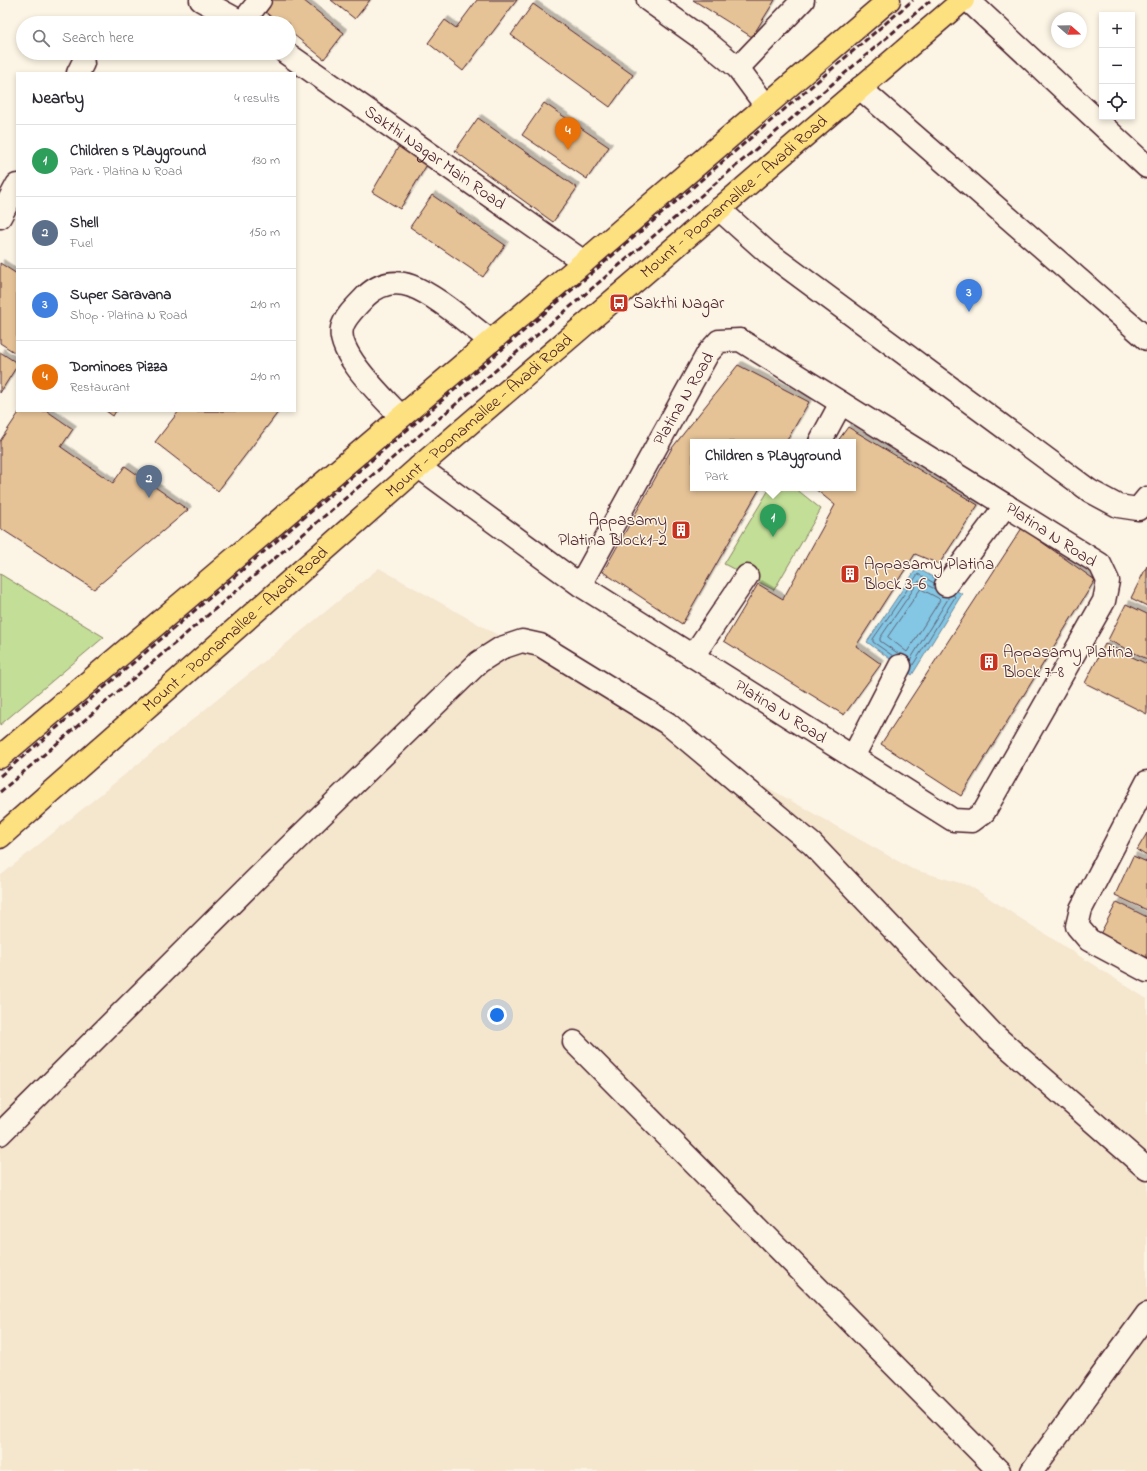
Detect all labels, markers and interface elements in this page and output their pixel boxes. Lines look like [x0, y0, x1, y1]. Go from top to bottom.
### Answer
north arrow [1051, 12, 1087, 48]
map controls [1099, 12, 1135, 120]
button: + [1099, 12, 1135, 48]
search box [16, 16, 296, 60]
icon: search [30, 27, 52, 49]
text: Search here [62, 27, 134, 49]
button: − [1099, 48, 1135, 84]
button: locate [1099, 84, 1135, 120]
text: Nearby [32, 86, 84, 111]
text: 4 results [234, 89, 280, 108]
street label: Sakthi Nagar Main Road [359, 99, 511, 216]
street label: Mount - Poonamallee - Avadi Road [635, 109, 834, 284]
pin: 4 [555, 117, 581, 150]
text: Children s PLayground [70, 140, 206, 162]
text: 1 [43, 151, 47, 170]
text: 130 m [252, 151, 280, 170]
text: Park · Platina N Road [70, 162, 182, 181]
text: Shell [70, 212, 99, 234]
text: 2 [42, 223, 48, 242]
text: 150 m [249, 223, 280, 242]
text: Fuel [70, 234, 93, 253]
pin: 3 [956, 279, 982, 312]
text: Super Saravana [70, 284, 171, 306]
place label: Sakthi Nagar [633, 291, 725, 318]
bus stop icon: Sakthi Nagar [608, 292, 630, 314]
text: 3 [42, 295, 48, 314]
text: 210 m [250, 295, 280, 314]
text: Shop · Platina N Road [70, 306, 187, 325]
street label: Mount - Poonamallee - Avadi Road [380, 328, 579, 504]
street label: Platina N Road [647, 347, 721, 450]
text: Dominoes Pizza [70, 356, 168, 378]
text: 4 [42, 367, 48, 386]
text: 210 m [250, 367, 280, 386]
text: Restaurant [70, 378, 130, 397]
popup [690, 439, 856, 491]
text: Children s PLayground [705, 445, 841, 467]
pin: 2 [136, 465, 162, 498]
text: Park [705, 467, 728, 486]
street label: Platina N Road [1001, 496, 1102, 574]
pin: 1 [760, 504, 786, 537]
place label: Appasamy Platina Block1-2 [558, 508, 667, 553]
building icon: Appasamy Platina Block1-2 [670, 519, 692, 541]
street label: Mount - Poonamallee - Avadi Road [137, 540, 334, 718]
place label: Appasamy Platina Block 3-6 [863, 552, 994, 597]
building icon: Appasamy Platina Block 3-6 [839, 563, 861, 585]
place label: Appasamy Platina Block 7-8 [1002, 640, 1133, 685]
building icon: Appasamy Platina Block 7-8 [978, 651, 1000, 673]
street label: Platina N Road [730, 673, 832, 750]
your location [487, 1005, 507, 1025]

